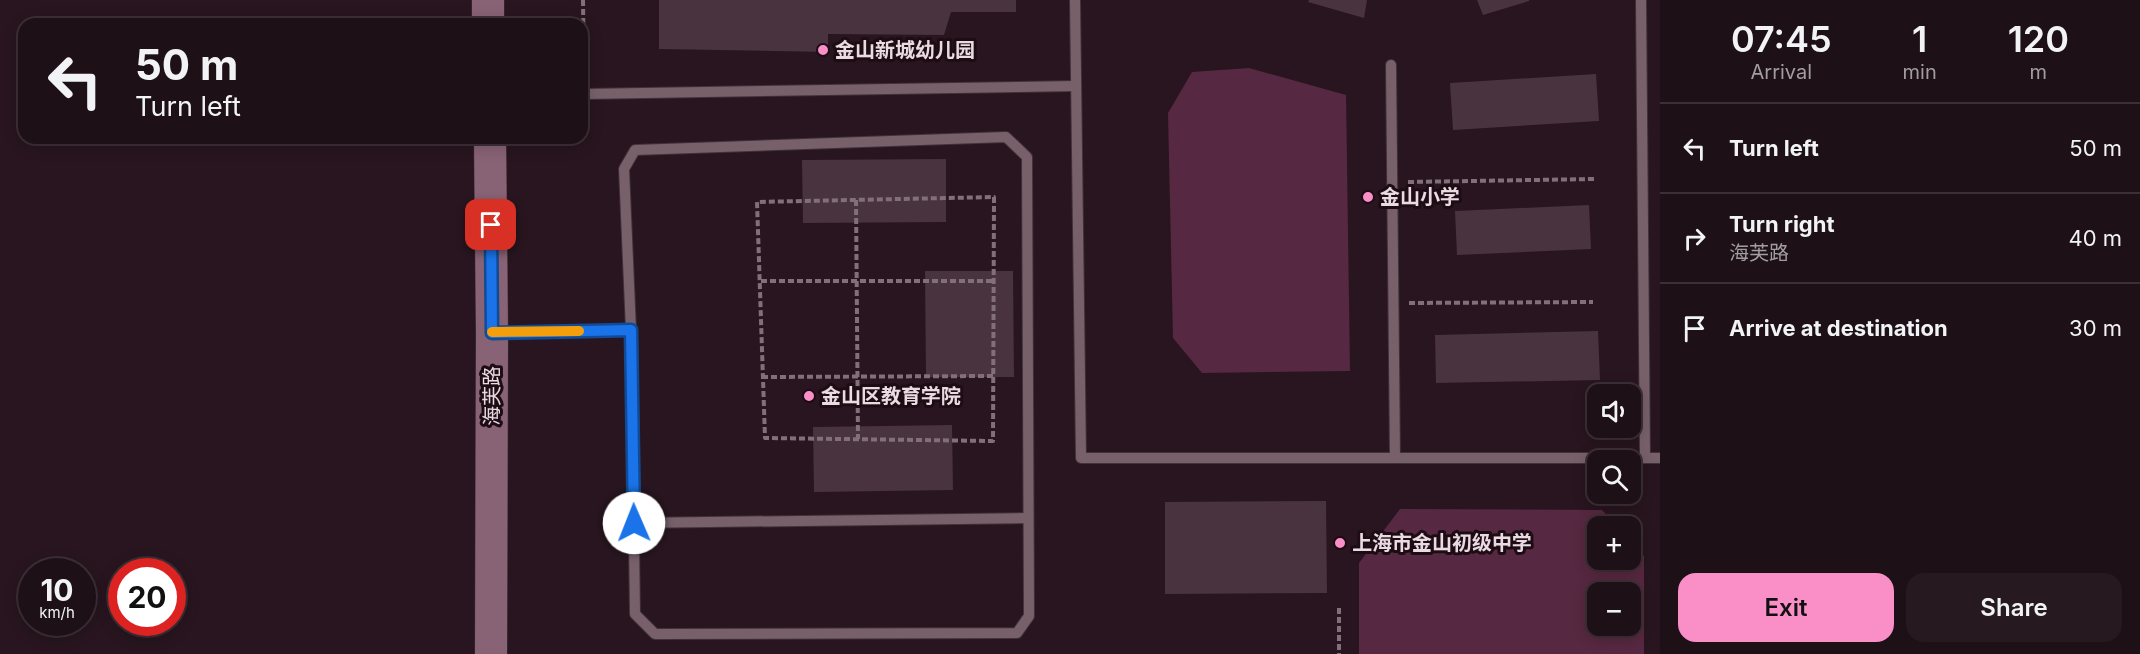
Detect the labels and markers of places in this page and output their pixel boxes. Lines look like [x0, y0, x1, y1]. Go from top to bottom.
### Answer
place label: 金山新城幼儿园 [835, 38, 975, 62]
marker: 金山新城幼儿园 [816, 43, 830, 57]
place label: 金山小学 [1380, 185, 1460, 209]
marker: 金山小学 [1361, 190, 1375, 204]
pin [465, 199, 516, 250]
place label: 金山区教育学院 [821, 384, 961, 408]
marker: 金山区教育学院 [802, 389, 816, 403]
place label: 上海市金山初级中学 [1352, 531, 1532, 555]
marker: 上海市金山初级中学 [1333, 536, 1347, 550]

